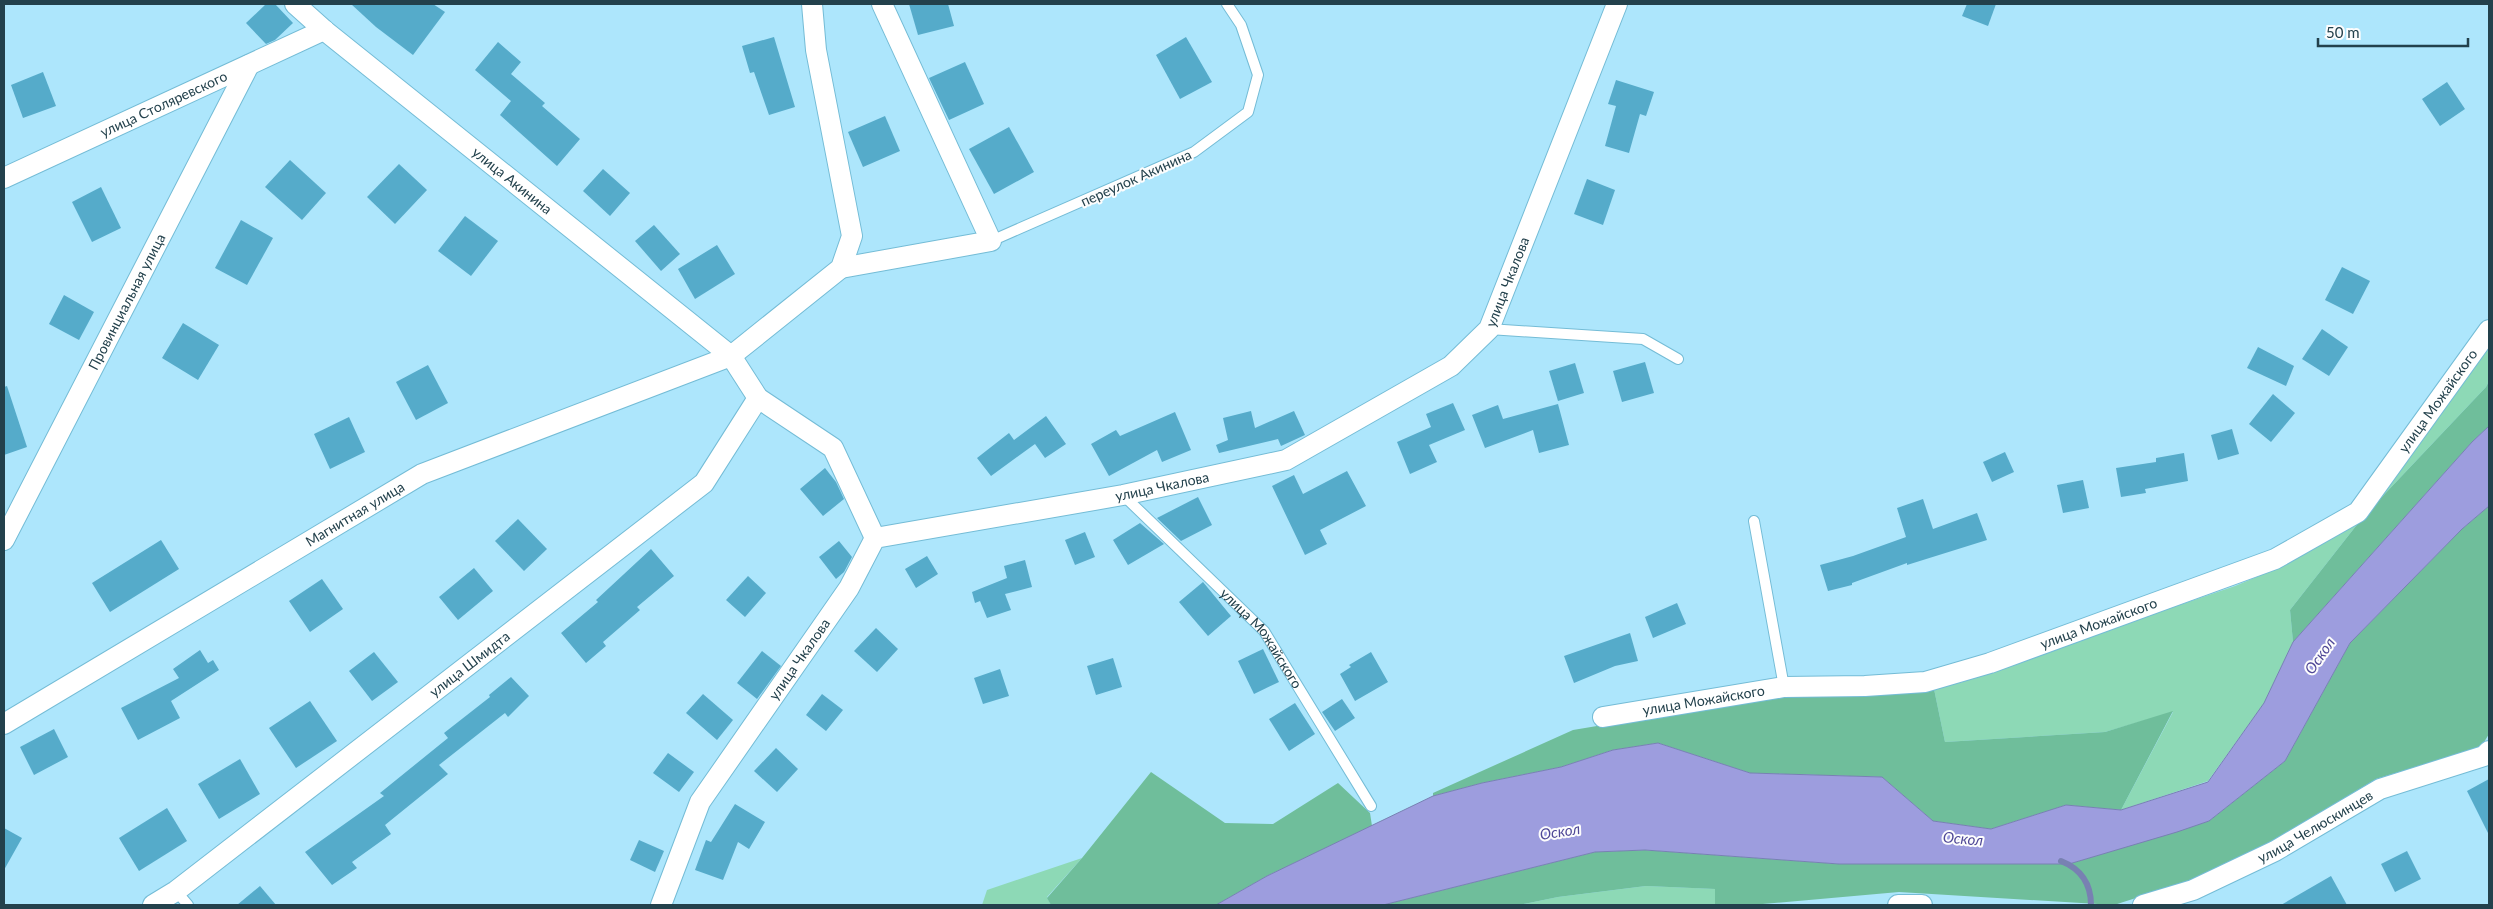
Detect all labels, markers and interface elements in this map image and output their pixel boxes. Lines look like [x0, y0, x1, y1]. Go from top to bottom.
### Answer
scale bar [2318, 15, 2468, 47]
text: 50 m [2326, 23, 2360, 41]
street label: улица Столяревского [97, 67, 230, 140]
street label: улица Акинина [469, 143, 556, 217]
street label: переулок Акинина [1078, 145, 1194, 210]
street label: Провинциальная улица [84, 231, 169, 373]
street label: улица Чкалова [1482, 234, 1532, 329]
street label: улица Можайского [2395, 346, 2481, 456]
street label: улица Чкалова [1114, 468, 1210, 504]
street label: Магнитная улица [302, 478, 407, 550]
street label: улица Можайского [1217, 585, 1306, 691]
street label: улица Можайского [2038, 594, 2159, 652]
street label: улица Чкалова [765, 615, 833, 703]
street label: улица Шмидта [426, 627, 513, 700]
water label: Оскол [2300, 634, 2338, 677]
street label: улица Можайского [1641, 681, 1766, 718]
street label: улица Челюскинцев [2255, 786, 2376, 866]
water label: Оскол [1538, 819, 1581, 843]
water label: Оскол [1942, 827, 1984, 849]

